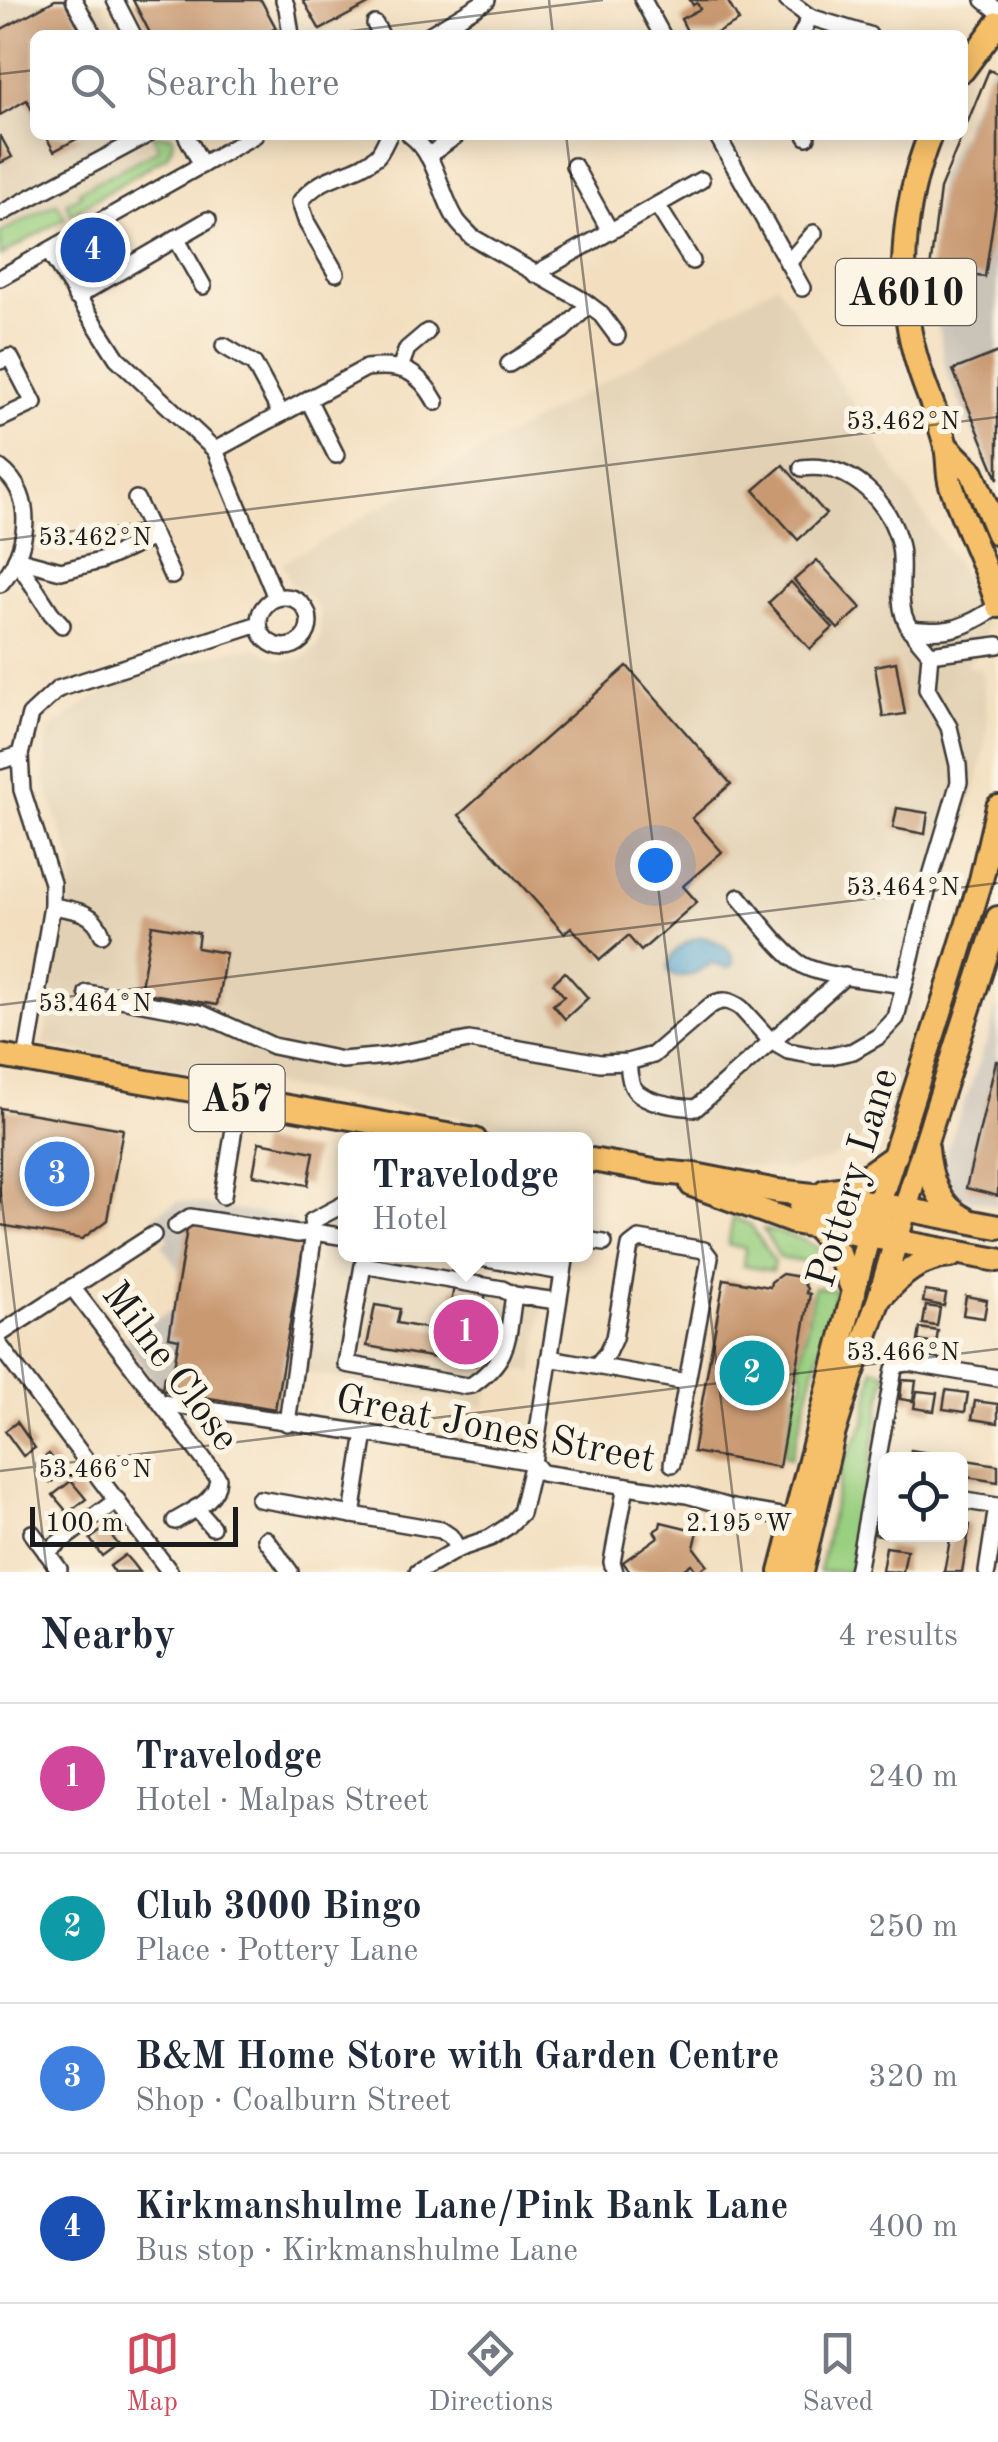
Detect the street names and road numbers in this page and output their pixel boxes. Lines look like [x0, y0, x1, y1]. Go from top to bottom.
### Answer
road number: A6010 [836, 259, 976, 325]
street label: Pottery Lane [803, 1064, 907, 1292]
road number: A57 [190, 1065, 284, 1131]
street label: Milne Close [93, 1276, 245, 1459]
street label: Great Jones Street [332, 1380, 658, 1482]

